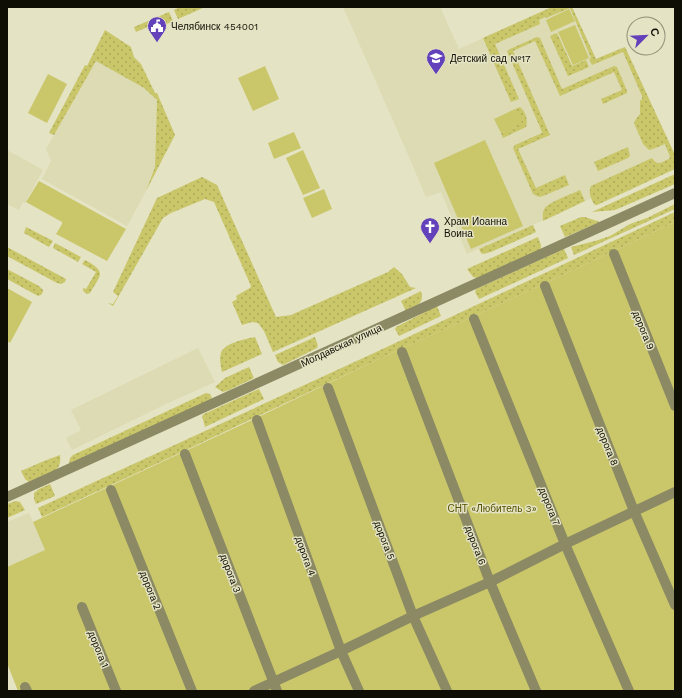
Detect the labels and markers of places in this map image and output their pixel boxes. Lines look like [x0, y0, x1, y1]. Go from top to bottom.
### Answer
public building icon: Челябинск 454001 [146, 15, 168, 43]
place label: Челябинск 454001 [171, 21, 258, 32]
school or university icon: Детский сад №17 [425, 47, 447, 75]
place label: Детский сад №17 [450, 53, 531, 64]
church icon: Храм Иоанна Воина [419, 216, 441, 244]
place label: Храм Иоанна Воина [444, 216, 507, 239]

